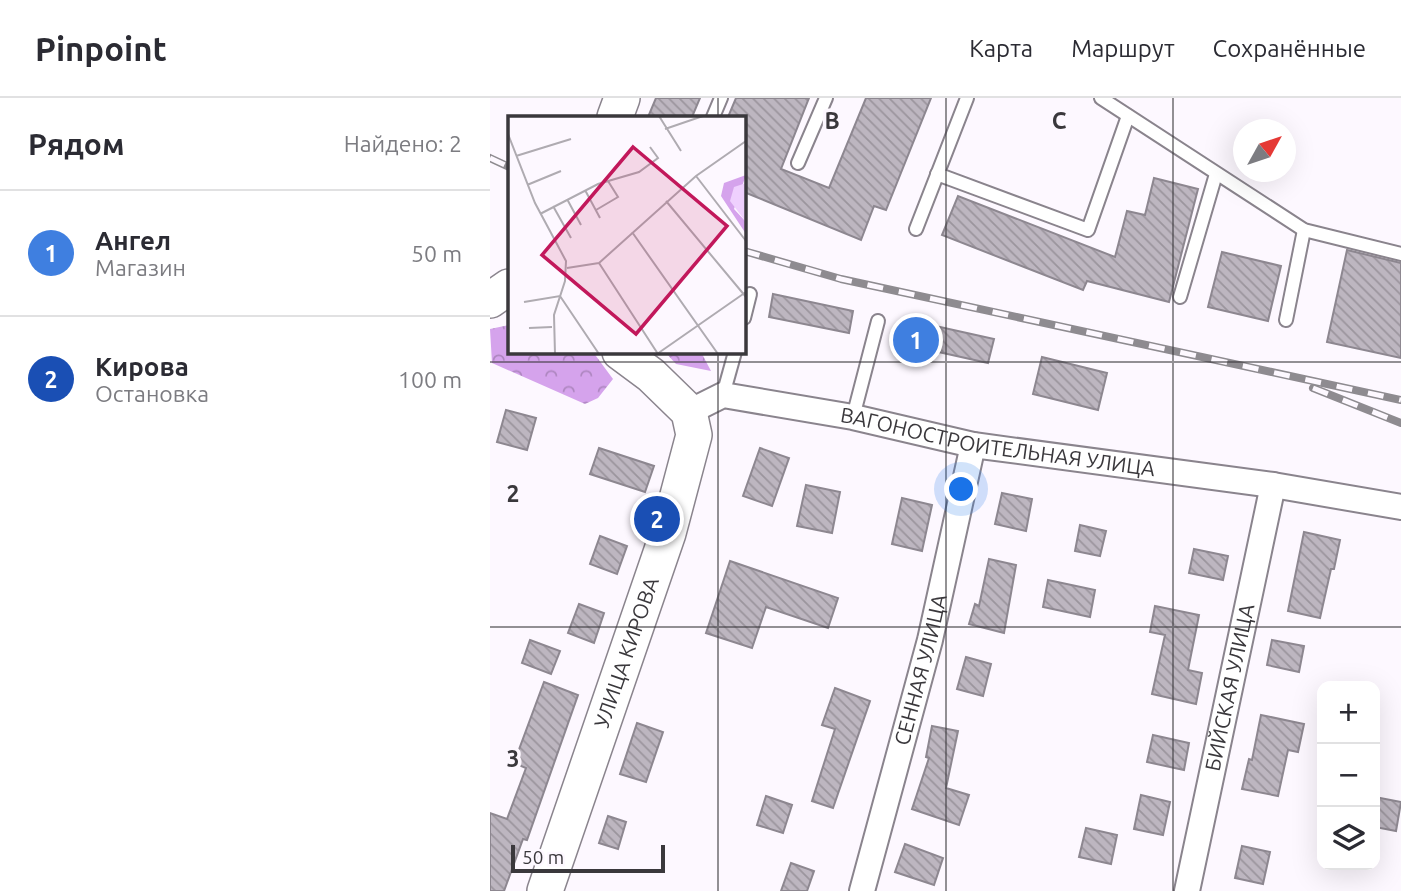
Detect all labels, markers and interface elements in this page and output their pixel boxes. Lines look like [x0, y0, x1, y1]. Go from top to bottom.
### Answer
text: Pinpoint [35, 30, 167, 67]
text: Карта [969, 35, 1033, 62]
text: Маршрут [1071, 35, 1175, 62]
text: Сохранённые [1213, 35, 1366, 62]
text: B [824, 108, 840, 133]
text: C [1052, 108, 1067, 133]
inset map [508, 116, 746, 354]
north arrow [1233, 119, 1296, 182]
text: Рядом [28, 127, 124, 161]
text: Найдено: 2 [344, 131, 462, 156]
text: Ангел [95, 226, 171, 255]
text: 1 [45, 241, 57, 266]
text: 50 m [411, 241, 462, 266]
text: Магазин [95, 255, 186, 280]
pin: 1 [893, 314, 939, 366]
text: Кирова [95, 352, 189, 381]
text: 2 [45, 367, 57, 392]
text: 100 m [398, 367, 462, 392]
text: Остановка [95, 381, 209, 406]
street label: ВАГОНОСТРОИТЕЛЬНАЯ УЛИЦА [839, 402, 1157, 480]
your location [944, 472, 978, 506]
text: 2 [507, 481, 519, 506]
pin: 2 [634, 493, 680, 545]
street label: УЛИЦА КИРОВА [589, 574, 663, 731]
street label: СЕННАЯ УЛИЦА [889, 591, 951, 748]
street label: БИЙСКАЯ УЛИЦА [1200, 601, 1259, 773]
map controls [1317, 681, 1380, 870]
button: + [1317, 681, 1380, 744]
button: − [1317, 744, 1380, 807]
text: 3 [507, 746, 519, 771]
button: layers [1317, 807, 1380, 870]
scale bar [511, 842, 665, 874]
text: 50 m [522, 846, 564, 868]

